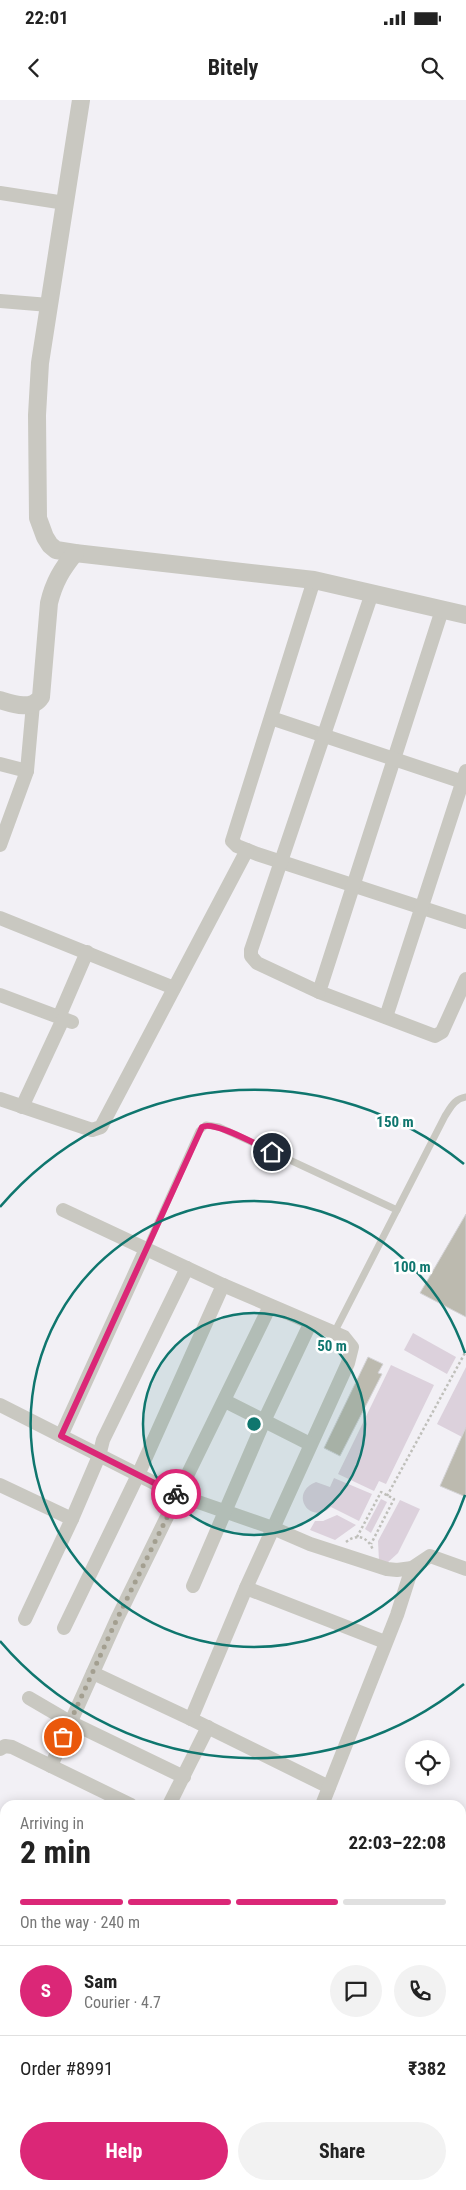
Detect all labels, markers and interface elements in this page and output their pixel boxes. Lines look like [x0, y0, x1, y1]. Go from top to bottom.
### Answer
text: 22:01 [25, 6, 69, 29]
icon: back [20, 54, 48, 82]
icon: search [418, 54, 446, 82]
text: Bitely [208, 55, 258, 80]
text: 150 m [376, 1113, 414, 1131]
pin [251, 1131, 293, 1173]
icon: home [258, 1138, 286, 1166]
text: 100 m [393, 1258, 431, 1276]
text: 50 m [317, 1337, 347, 1355]
centre of rings [245, 1415, 263, 1433]
courier [151, 1469, 201, 1519]
icon: bike [162, 1480, 190, 1508]
pin [42, 1716, 84, 1758]
icon: bag [49, 1723, 77, 1751]
map controls [405, 1740, 450, 1785]
button: locate [405, 1740, 450, 1785]
text: Arriving in [20, 1814, 84, 1833]
text: 22:03–22:08 [348, 1831, 446, 1854]
text: 2 min [20, 1833, 91, 1871]
text: On the way · 240 m [20, 1913, 140, 1932]
button: chat [330, 1965, 382, 2017]
button: phone [394, 1965, 446, 2017]
text: Sam [84, 1970, 117, 1993]
text: S [41, 1979, 51, 2002]
text: Courier · 4.7 [84, 1993, 161, 2012]
text: Order #8991 [20, 2057, 113, 2080]
text: ₹382 [408, 2057, 446, 2080]
button: Help [20, 2122, 228, 2180]
button: Share [238, 2122, 446, 2180]

